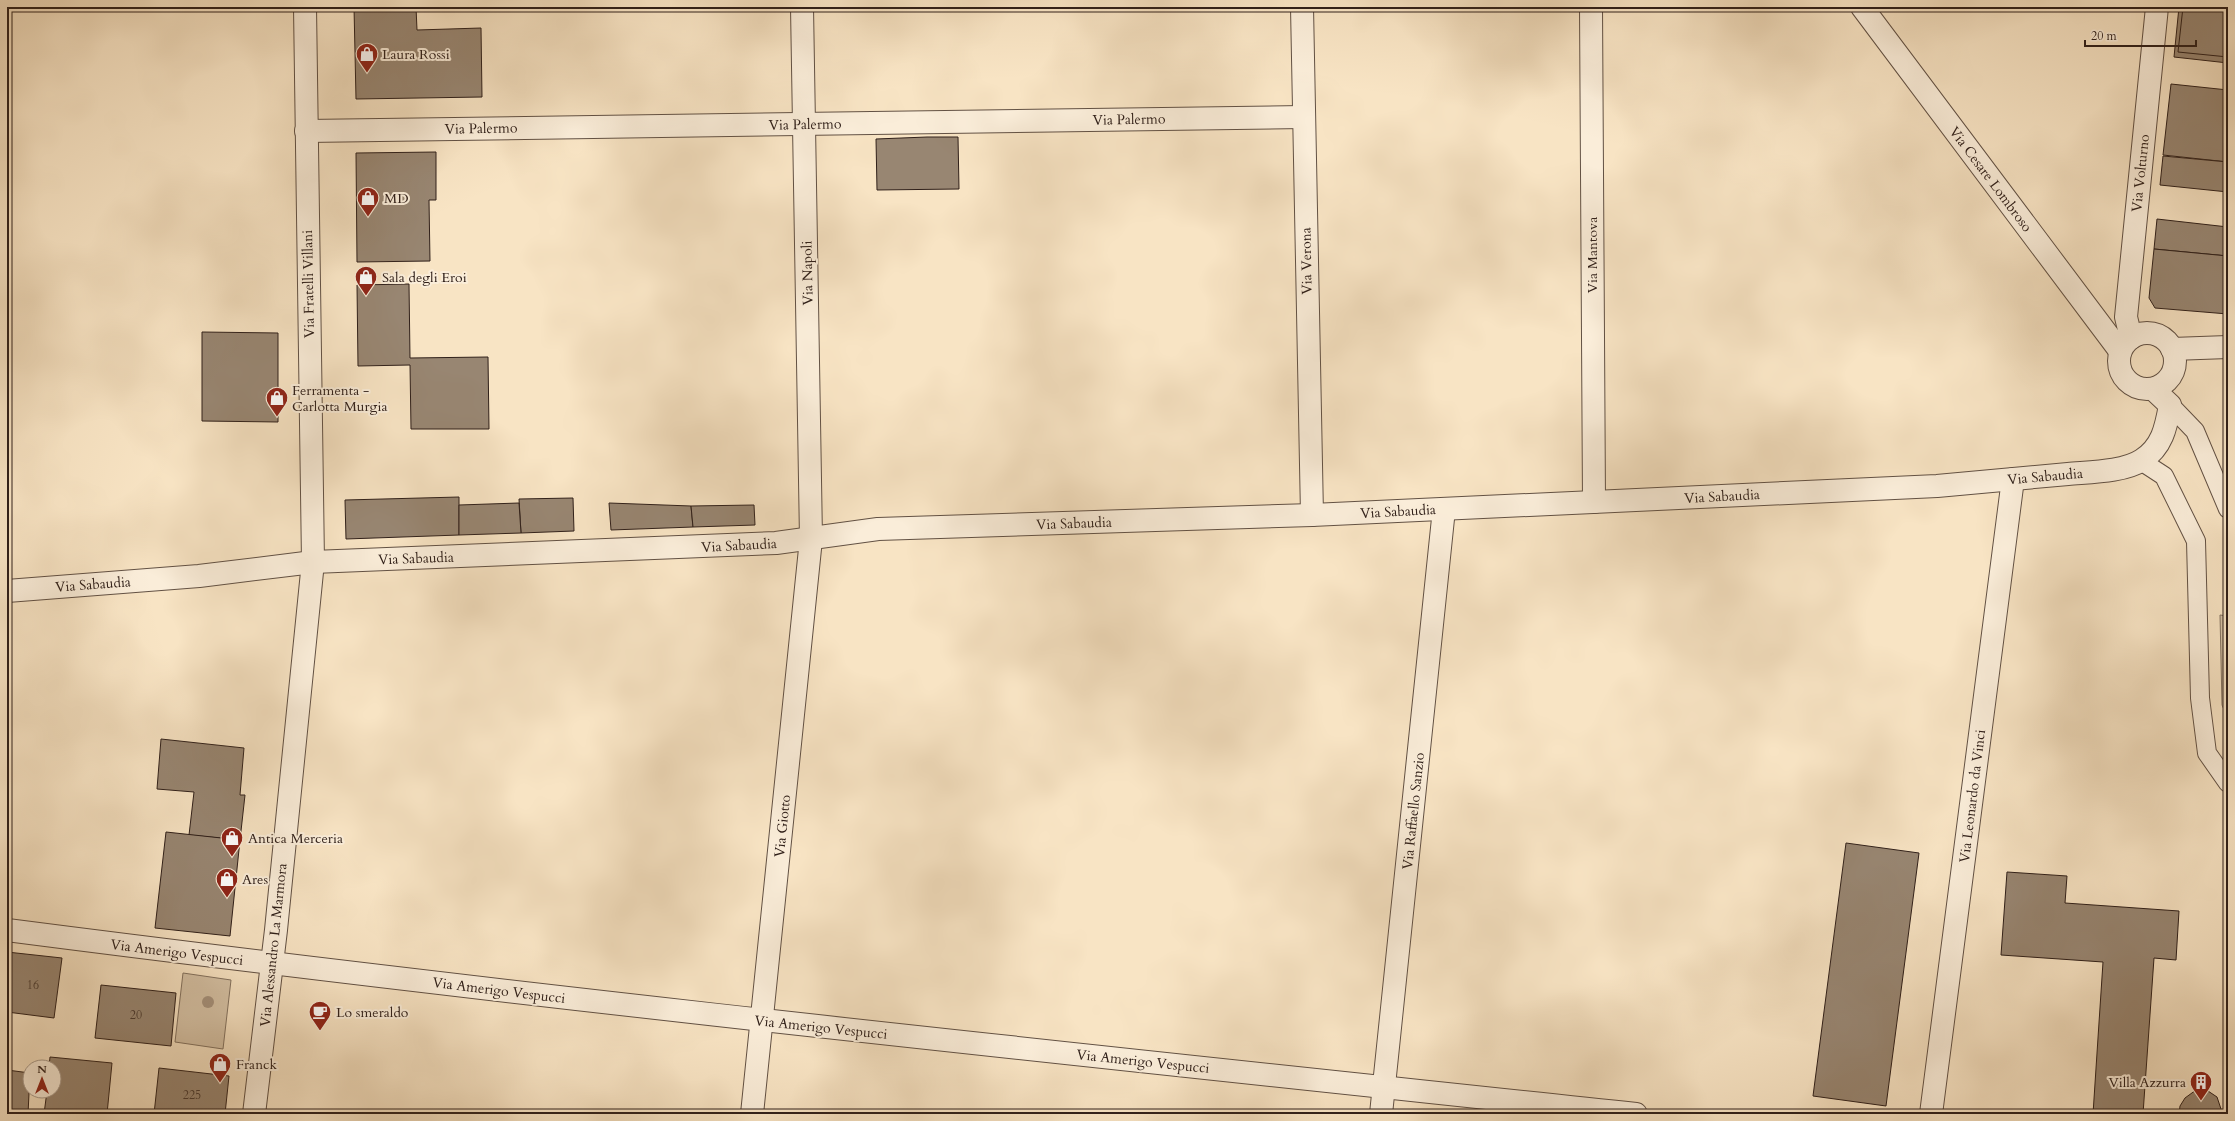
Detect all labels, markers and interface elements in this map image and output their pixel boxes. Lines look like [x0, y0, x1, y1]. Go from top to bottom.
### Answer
scale bar [2085, 22, 2196, 48]
text: 20 m [2091, 28, 2118, 44]
shop icon: Laura Rossi [354, 41, 380, 74]
place label: Laura Rossi [382, 45, 450, 64]
street label: Via Palermo [1092, 109, 1166, 130]
street label: Via Palermo [768, 114, 842, 135]
street label: Via Palermo [444, 118, 518, 139]
street label: Via Cesare Lombroso [1945, 123, 2037, 236]
street label: Via Volturno [2127, 133, 2154, 213]
shop icon: MD [355, 185, 381, 218]
place label: MD [384, 189, 409, 208]
street label: Via Mantova [1583, 217, 1602, 293]
street label: Via Verona [1296, 227, 1317, 295]
street label: Via Fratelli Villani [298, 230, 319, 338]
street label: Via Napoli [797, 240, 818, 305]
shop icon: Sala degli Eroi [353, 264, 379, 297]
place label: Sala degli Eroi [382, 268, 467, 287]
place label: Ferramenta - Carlotta Murgia [292, 381, 387, 416]
shop icon: Ferramenta - Carlotta Murgia [264, 385, 290, 418]
street label: Via Sabaudia [2006, 464, 2084, 489]
street label: Via Sabaudia [1684, 485, 1760, 508]
street label: Via Sabaudia [1360, 500, 1436, 523]
street label: Via Sabaudia [1036, 513, 1112, 534]
street label: Via Sabaudia [701, 534, 777, 557]
street label: Via Sabaudia [378, 548, 454, 569]
street label: Via Sabaudia [55, 572, 132, 597]
street label: Via Leonardo da Vinci [1955, 728, 1990, 864]
street label: Via Raffaello Sanzio [1398, 751, 1429, 871]
street label: Via Giotto [770, 793, 795, 858]
shop icon: Antica Merceria [219, 825, 245, 858]
place label: Antica Merceria [248, 829, 343, 848]
street label: Via Alessandro La Marmora [255, 862, 292, 1028]
shop icon: Ares [214, 866, 240, 899]
place label: Ares [242, 870, 268, 889]
street label: Via Amerigo Vespucci [109, 935, 244, 970]
street label: Via Amerigo Vespucci [431, 973, 566, 1008]
house number: 16 [27, 977, 39, 993]
cafe icon: Lo smeraldo [307, 999, 333, 1032]
place label: Lo smeraldo [336, 1003, 409, 1022]
house number: 20 [130, 1007, 142, 1023]
street label: Via Amerigo Vespucci [754, 1011, 888, 1044]
street label: Via Amerigo Vespucci [1076, 1045, 1210, 1078]
shop icon: Franck [207, 1051, 233, 1084]
place label: Franck [236, 1055, 277, 1074]
north arrow [22, 1059, 62, 1099]
text: N [37, 1062, 47, 1077]
building icon: Villa Azzurra [2188, 1069, 2214, 1102]
place label: Villa Azzurra [2108, 1073, 2186, 1092]
house number: 225 [183, 1087, 201, 1103]

